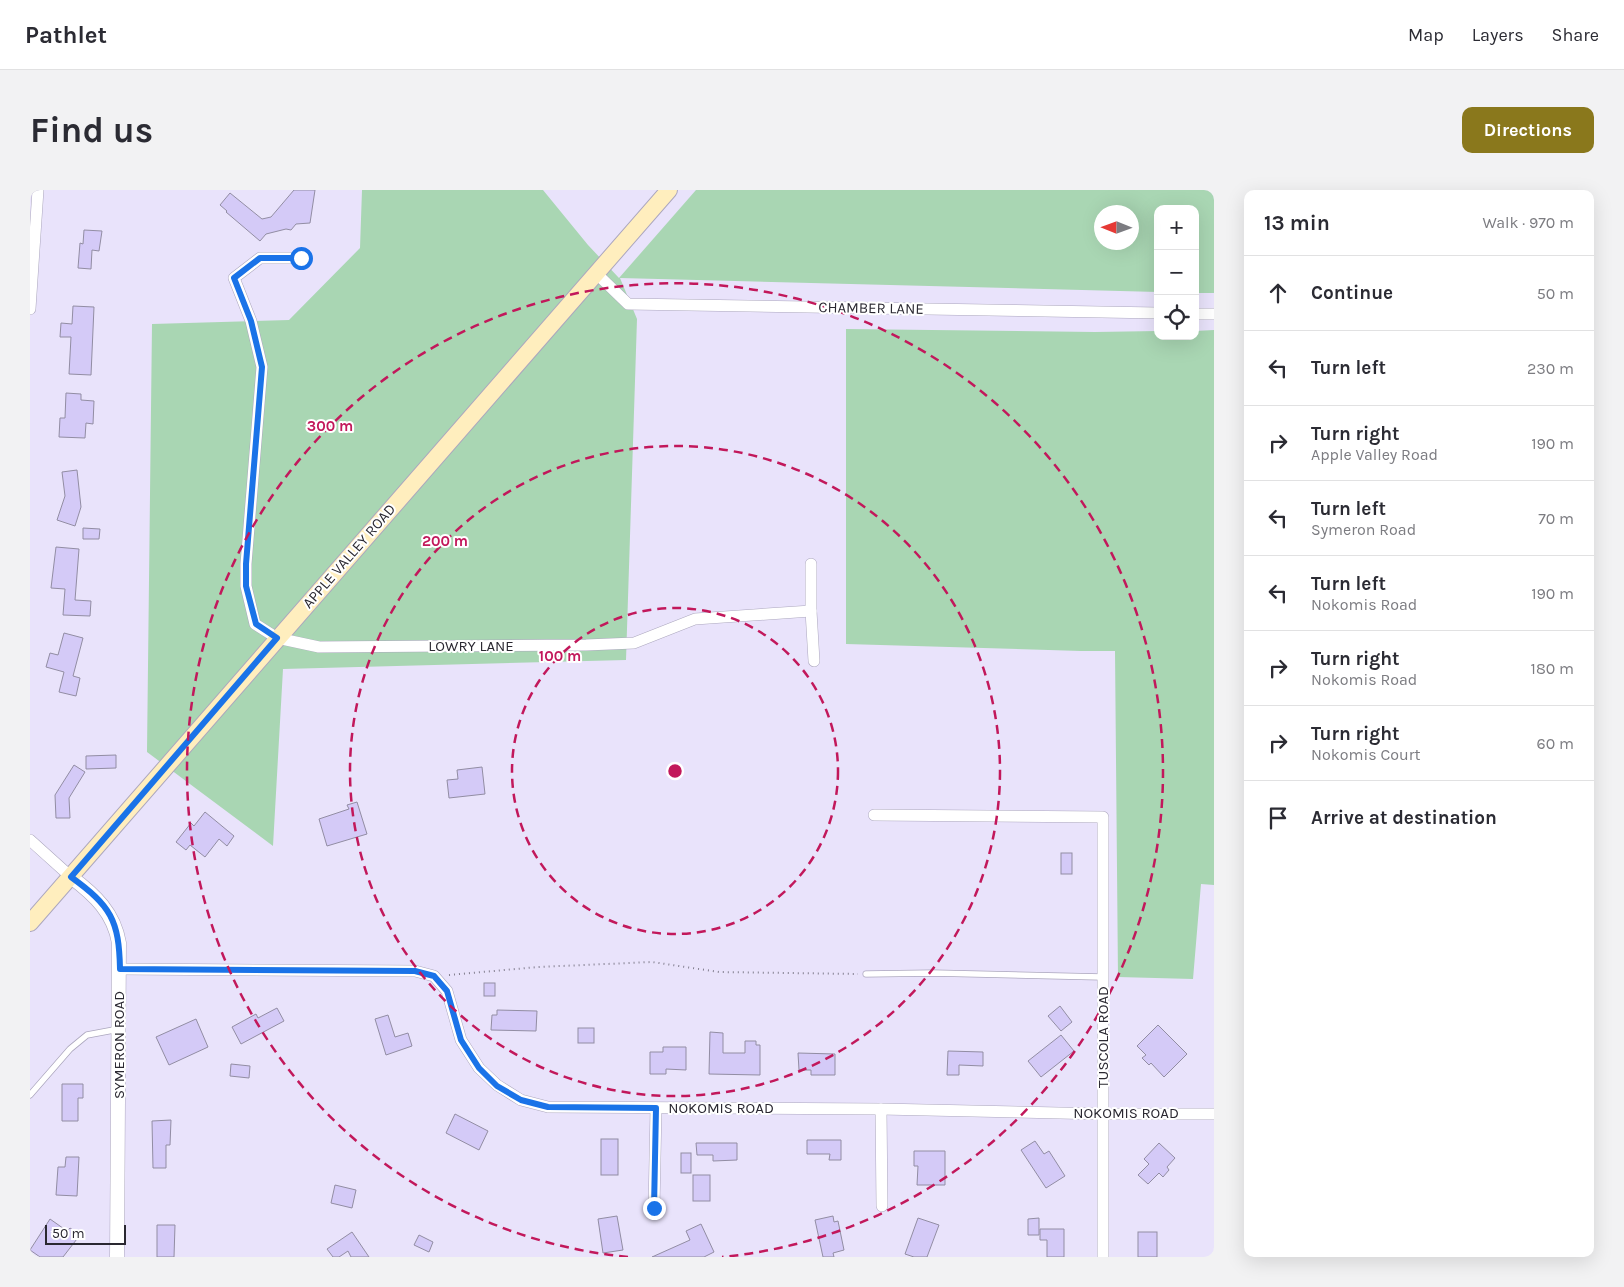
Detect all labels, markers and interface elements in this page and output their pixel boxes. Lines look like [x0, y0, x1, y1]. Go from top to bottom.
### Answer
text: Pathlet [25, 21, 107, 49]
text: Map [1408, 24, 1444, 46]
text: Layers [1472, 24, 1524, 46]
text: Share [1552, 24, 1599, 46]
button: Directions [1462, 107, 1594, 153]
text: Find us [30, 110, 153, 151]
north arrow [1094, 205, 1139, 250]
map controls [1154, 205, 1199, 340]
button: + [1154, 205, 1199, 250]
text: 13 min [1264, 211, 1330, 235]
text: Walk · 970 m [1482, 213, 1574, 232]
route start [290, 247, 313, 270]
button: − [1154, 250, 1199, 295]
icon: ahead [1264, 279, 1292, 307]
text: Continue [1311, 282, 1393, 304]
text: 50 m [1537, 284, 1574, 303]
button: locate [1154, 295, 1199, 340]
street label: CHAMBER LANE [818, 298, 924, 318]
icon: left [1264, 354, 1292, 382]
text: Turn left [1311, 357, 1386, 379]
text: 230 m [1527, 359, 1574, 378]
text: 300 m [307, 417, 353, 435]
text: Turn right [1311, 423, 1400, 445]
icon: right [1264, 429, 1292, 457]
text: 190 m [1531, 434, 1574, 453]
text: Apple Valley Road [1311, 445, 1438, 464]
text: Turn left [1311, 498, 1386, 520]
street label: APPLE VALLEY ROAD [299, 500, 399, 612]
icon: left [1264, 504, 1292, 532]
text: 70 m [1538, 509, 1574, 528]
text: Symeron Road [1311, 520, 1416, 539]
text: 200 m [422, 532, 468, 550]
text: Turn left [1311, 573, 1386, 595]
icon: left [1264, 579, 1292, 607]
text: 190 m [1531, 584, 1574, 603]
text: Nokomis Road [1311, 595, 1417, 614]
street label: LOWRY LANE [428, 637, 514, 655]
text: 100 m [539, 647, 581, 665]
text: Turn right [1311, 648, 1400, 670]
icon: right [1264, 654, 1292, 682]
text: 180 m [1531, 659, 1574, 678]
text: Nokomis Road [1311, 670, 1417, 689]
text: Turn right [1311, 723, 1400, 745]
icon: right [1264, 729, 1292, 757]
text: 60 m [1537, 734, 1574, 753]
text: Nokomis Court [1311, 745, 1420, 764]
centre of rings [666, 762, 684, 780]
icon: arrive [1264, 804, 1292, 832]
text: Arrive at destination [1311, 807, 1497, 829]
street label: TUSCOLA ROAD [1094, 986, 1112, 1088]
street label: SYMERON ROAD [110, 991, 128, 1099]
street label: NOKOMIS ROAD [668, 1099, 774, 1117]
street label: NOKOMIS ROAD [1073, 1104, 1179, 1122]
route end [643, 1197, 666, 1220]
scale bar [45, 1222, 126, 1245]
text: 50 m [52, 1225, 85, 1242]

